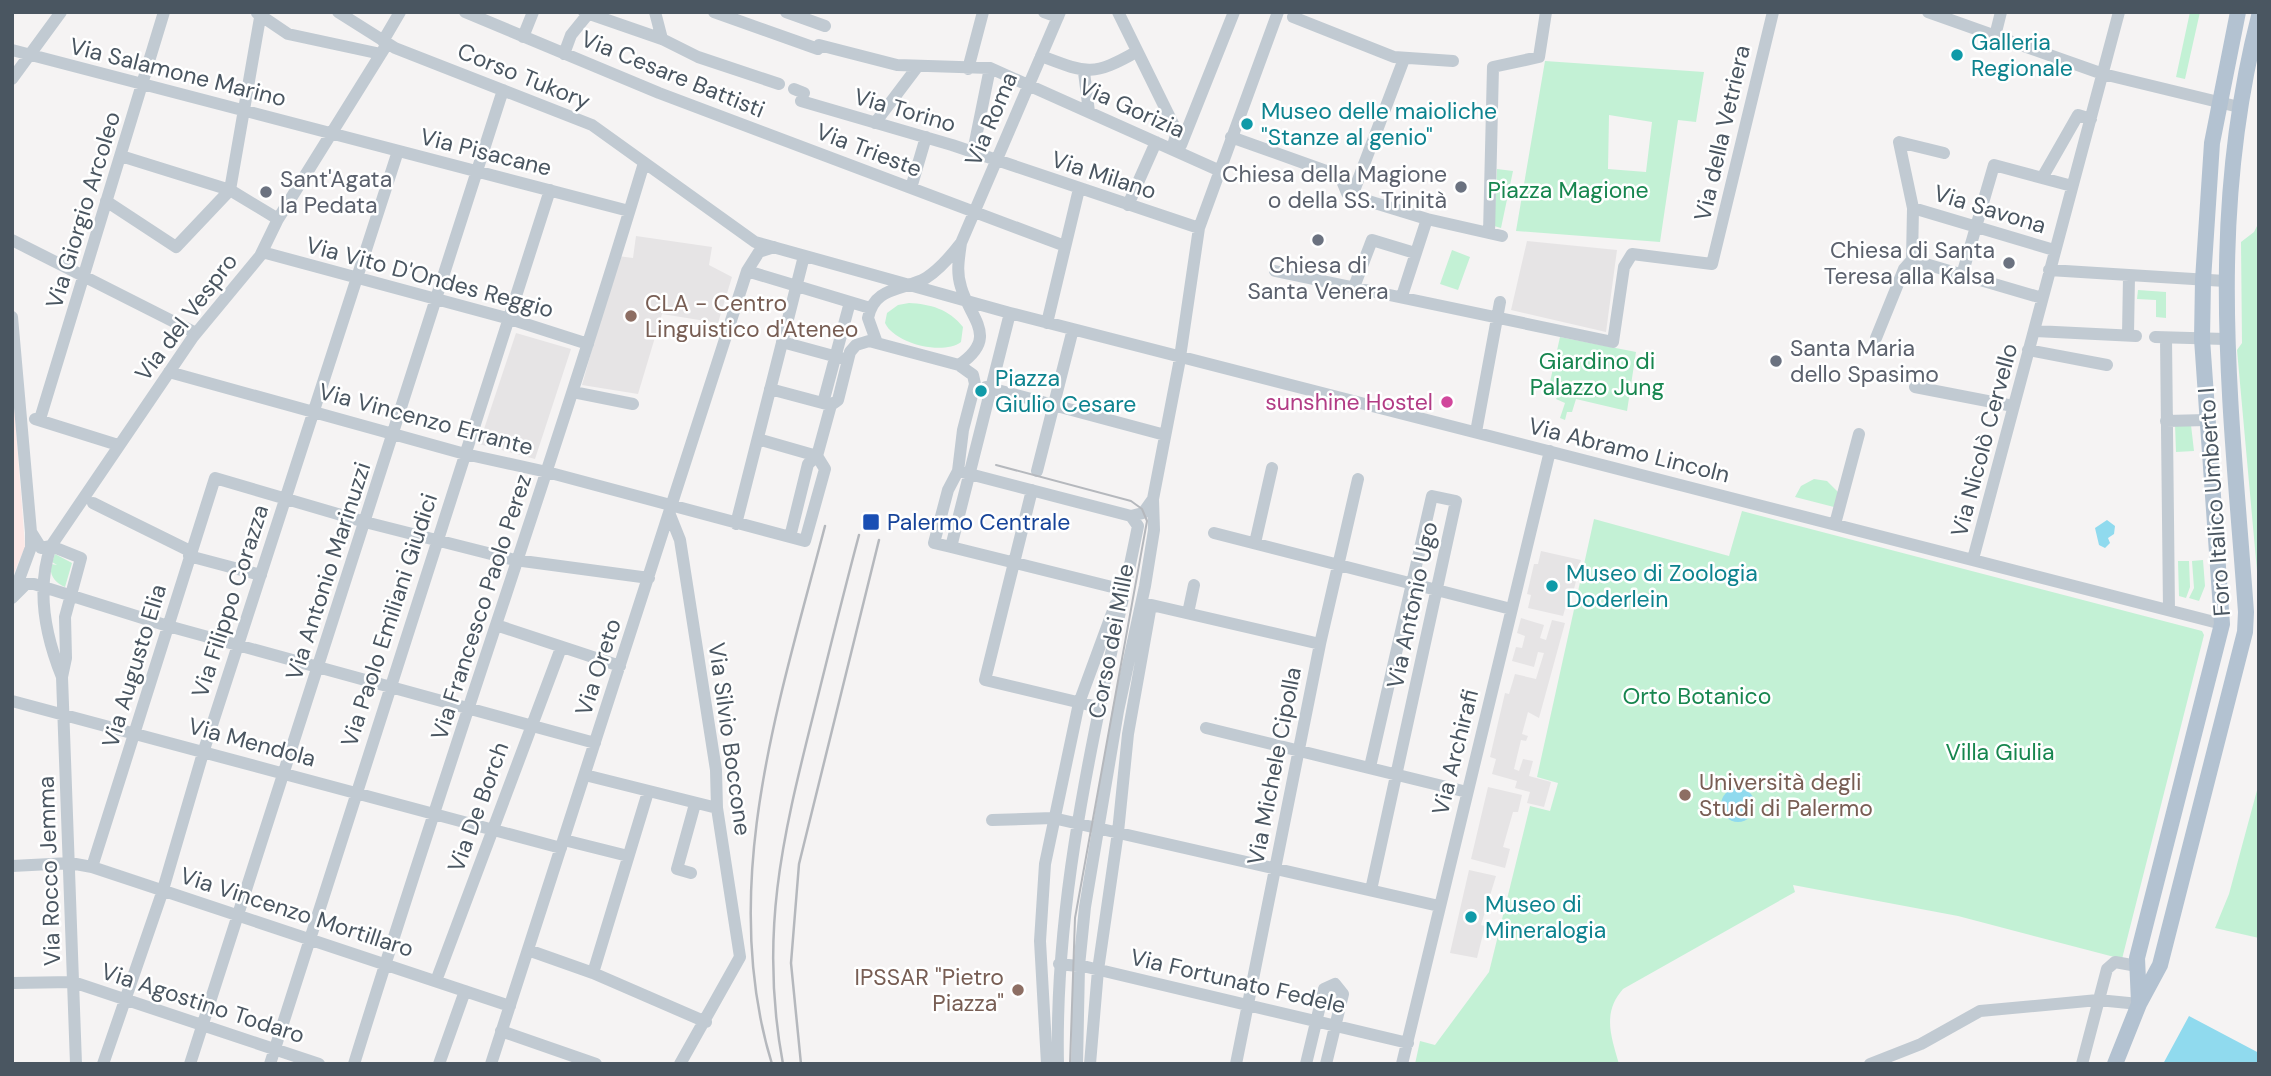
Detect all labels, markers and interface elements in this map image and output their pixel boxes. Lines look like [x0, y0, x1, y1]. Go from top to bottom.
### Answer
street label: Via Cesare Battisti [577, 23, 769, 125]
place label: Galleria Regionale [1971, 27, 2073, 83]
street label: Via Salamone Marino [67, 31, 289, 113]
street label: Corso Tukory [453, 36, 595, 116]
street label: Via della Vetriera [1687, 42, 1757, 224]
marker: Galleria Regionale [1949, 47, 1965, 63]
street label: Via Roma [958, 68, 1024, 170]
street label: Via Gorizia [1074, 71, 1190, 145]
street label: Via Torino [850, 81, 960, 139]
place label: Museo delle maioliche "Stanze al genio" [1261, 96, 1497, 152]
street label: Via Giorgio Arcoleo [39, 108, 127, 312]
street label: Via Trieste [812, 116, 926, 184]
marker: Museo delle maioliche "Stanze al genio" [1239, 116, 1255, 132]
street label: Via Pisacane [417, 121, 555, 183]
street label: Via Milano [1048, 144, 1160, 206]
place label: Chiesa della Magione o della SS. Trinità [1222, 159, 1447, 215]
place label: Sant'Agata la Pedata [280, 164, 392, 220]
park label: Piazza Magione [1487, 175, 1649, 205]
street label: Via Savona [1930, 178, 2050, 240]
marker: Chiesa della Magione o della SS. Trinità [1453, 179, 1469, 195]
marker: Sant'Agata la Pedata [258, 184, 274, 200]
street label: Via Vito D'Ondes Reggio [303, 229, 557, 325]
marker: Chiesa di Santa Venera [1310, 232, 1326, 248]
place label: Chiesa di Santa Teresa alla Kalsa [1824, 235, 1995, 291]
street label: Via del Vespro [128, 247, 244, 387]
place label: Chiesa di Santa Venera [1248, 250, 1388, 306]
marker: Chiesa di Santa Teresa alla Kalsa [2001, 255, 2017, 271]
place label: CLA - Centro Linguistico d'Ateneo [645, 288, 859, 344]
marker: CLA - Centro Linguistico d'Ateneo [623, 308, 639, 324]
place label: Santa Maria dello Spasimo [1790, 333, 1939, 389]
street label: Via Nicolò Cervello [1944, 340, 2024, 540]
park label: Giardino di Palazzo Jung [1530, 346, 1664, 402]
marker: Santa Maria dello Spasimo [1768, 353, 1784, 369]
place label: Piazza Giulio Cesare [995, 363, 1136, 419]
street label: Via Vincenzo Errante [315, 376, 537, 462]
marker: Piazza Giulio Cesare [973, 383, 989, 399]
place label: sunshine Hostel [1265, 387, 1433, 417]
street label: Foro Italico Umberto I [2191, 387, 2237, 617]
marker: sunshine Hostel [1439, 394, 1455, 410]
street label: Via Abramo Lincoln [1525, 410, 1733, 490]
street label: Via Antonio Marinuzzi [279, 458, 377, 684]
street label: Via Francesco Paolo Perez [424, 470, 538, 744]
street label: Via Paolo Emiliani Giudici [334, 489, 444, 751]
street label: Via Filippo Corazza [185, 501, 275, 701]
place label: Palermo Centrale [887, 507, 1070, 537]
marker: Palermo Centrale [861, 512, 881, 532]
street label: Via Antonio Ugo [1380, 519, 1444, 691]
place label: Museo di Zoologia Doderlein [1566, 558, 1758, 614]
street label: Corso dei Mille [1081, 561, 1141, 721]
marker: Museo di Zoologia Doderlein [1544, 578, 1560, 594]
street label: Via Augusto Elia [95, 581, 173, 751]
street label: Via Oreto [568, 615, 628, 719]
street label: Via Silvio Boccone [702, 641, 758, 837]
street label: Via Michele Cipolla [1240, 664, 1308, 868]
park label: Orto Botanico [1623, 681, 1771, 711]
street label: Via Archirafi [1425, 686, 1485, 818]
street label: Via Mendola [185, 711, 319, 773]
park label: Villa Giulia [1945, 737, 2055, 767]
street label: Via De Borch [441, 738, 515, 876]
place label: Università degli Studi di Palermo [1699, 767, 1873, 823]
street label: Via Rocco Jemma [31, 775, 67, 967]
marker: Università degli Studi di Palermo [1677, 787, 1693, 803]
street label: Via Vincenzo Mortillaro [176, 860, 418, 964]
place label: Museo di Mineralogia [1485, 889, 1606, 945]
marker: Museo di Mineralogia [1463, 909, 1479, 925]
street label: Via Fortunato Fedele [1127, 942, 1349, 1020]
street label: Via Agostino Todaro [97, 956, 309, 1050]
place label: IPSSAR "Pietro Piazza" [855, 962, 1004, 1018]
marker: IPSSAR "Pietro Piazza" [1010, 982, 1026, 998]

